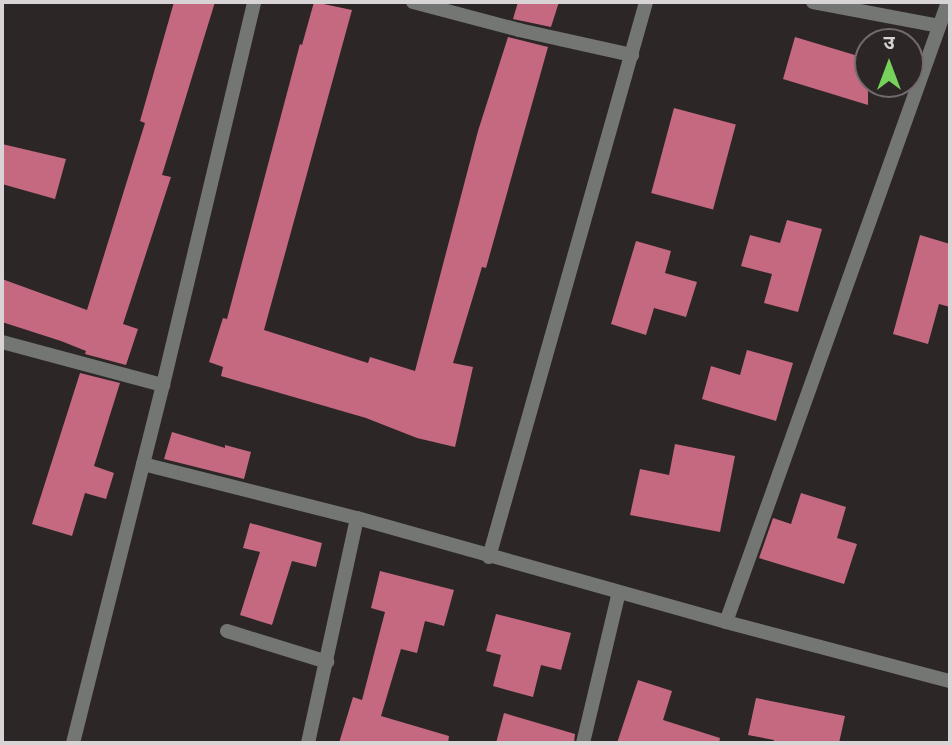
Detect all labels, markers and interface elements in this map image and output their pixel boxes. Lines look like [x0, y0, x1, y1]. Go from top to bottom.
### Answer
north arrow [854, 28, 924, 98]
text: उ [883, 30, 895, 57]

